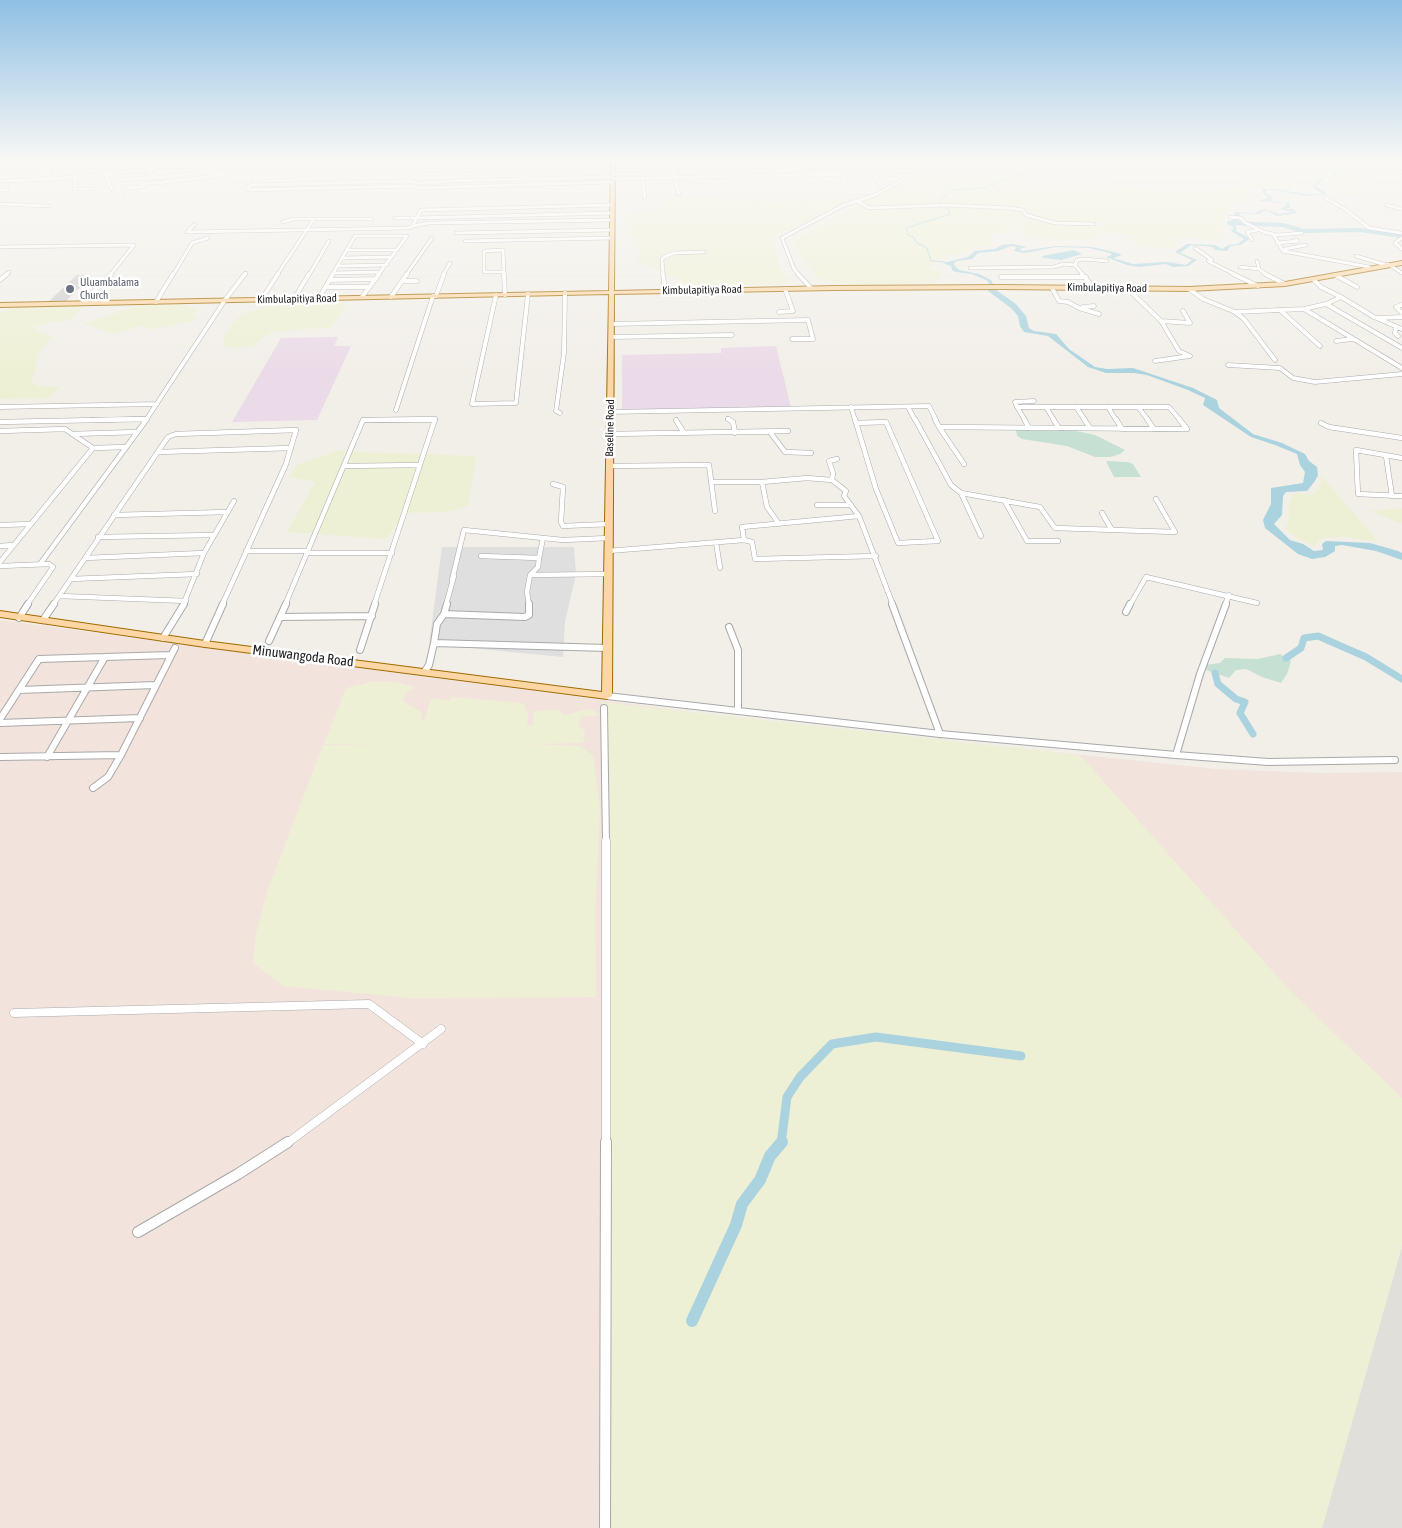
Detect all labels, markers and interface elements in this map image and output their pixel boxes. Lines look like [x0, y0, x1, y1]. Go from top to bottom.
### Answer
place label: Uluambalama Church [80, 276, 139, 302]
street label: Kimbulapitiya Road [1067, 281, 1147, 295]
marker: Uluambalama Church [64, 283, 76, 295]
street label: Kimbulapitiya Road [662, 283, 742, 297]
street label: Kimbulapitiya Road [257, 292, 337, 306]
street label: Baseline Road [603, 399, 617, 457]
street label: Minuwangoda Road [251, 641, 355, 671]

